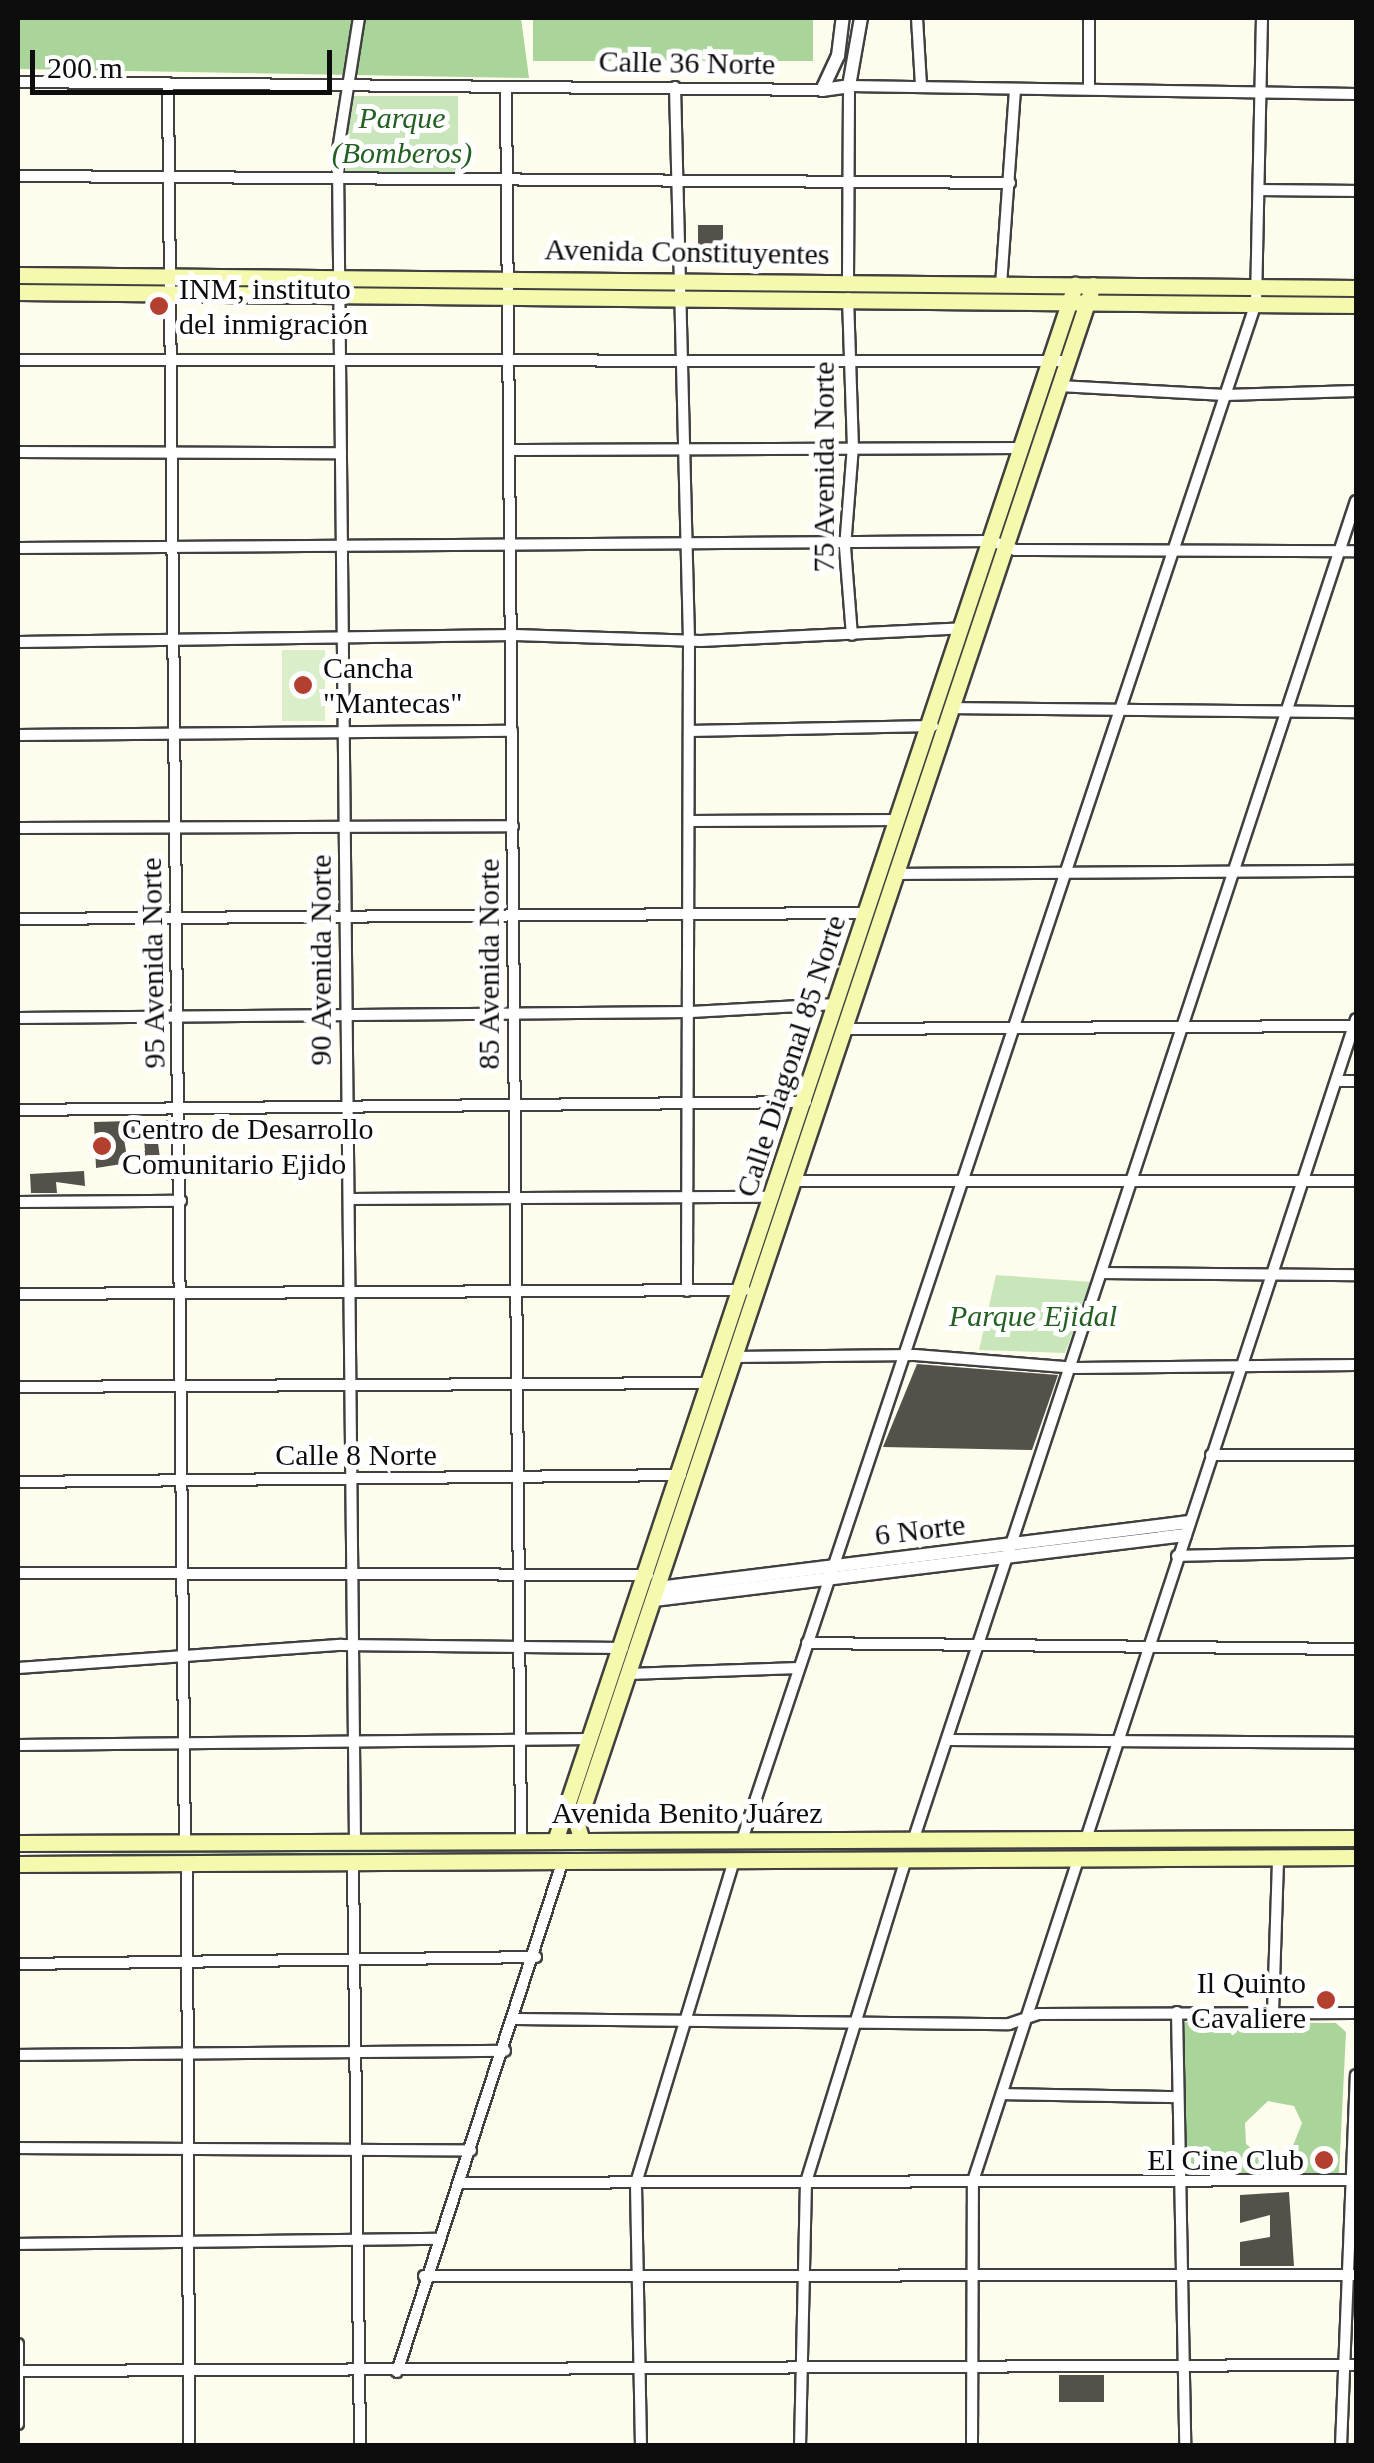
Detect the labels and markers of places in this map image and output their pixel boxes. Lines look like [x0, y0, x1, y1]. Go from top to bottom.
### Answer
place label: INM, instituto del inmigración [179, 271, 368, 342]
marker: INM, instituto del inmigración [148, 295, 170, 317]
place label: Cancha "Mantecas" [323, 650, 462, 720]
marker: Cancha "Mantecas" [292, 674, 314, 696]
place label: Centro de Desarrollo Comunitario Ejido [122, 1111, 374, 1182]
marker: Centro de Desarrollo Comunitario Ejido [91, 1135, 113, 1157]
place label: Il Quinto Cavaliere [1191, 1965, 1306, 2036]
marker: Il Quinto Cavaliere [1315, 1989, 1337, 2011]
place label: El Cine Club [1147, 2142, 1304, 2178]
marker: El Cine Club [1313, 2149, 1335, 2171]

